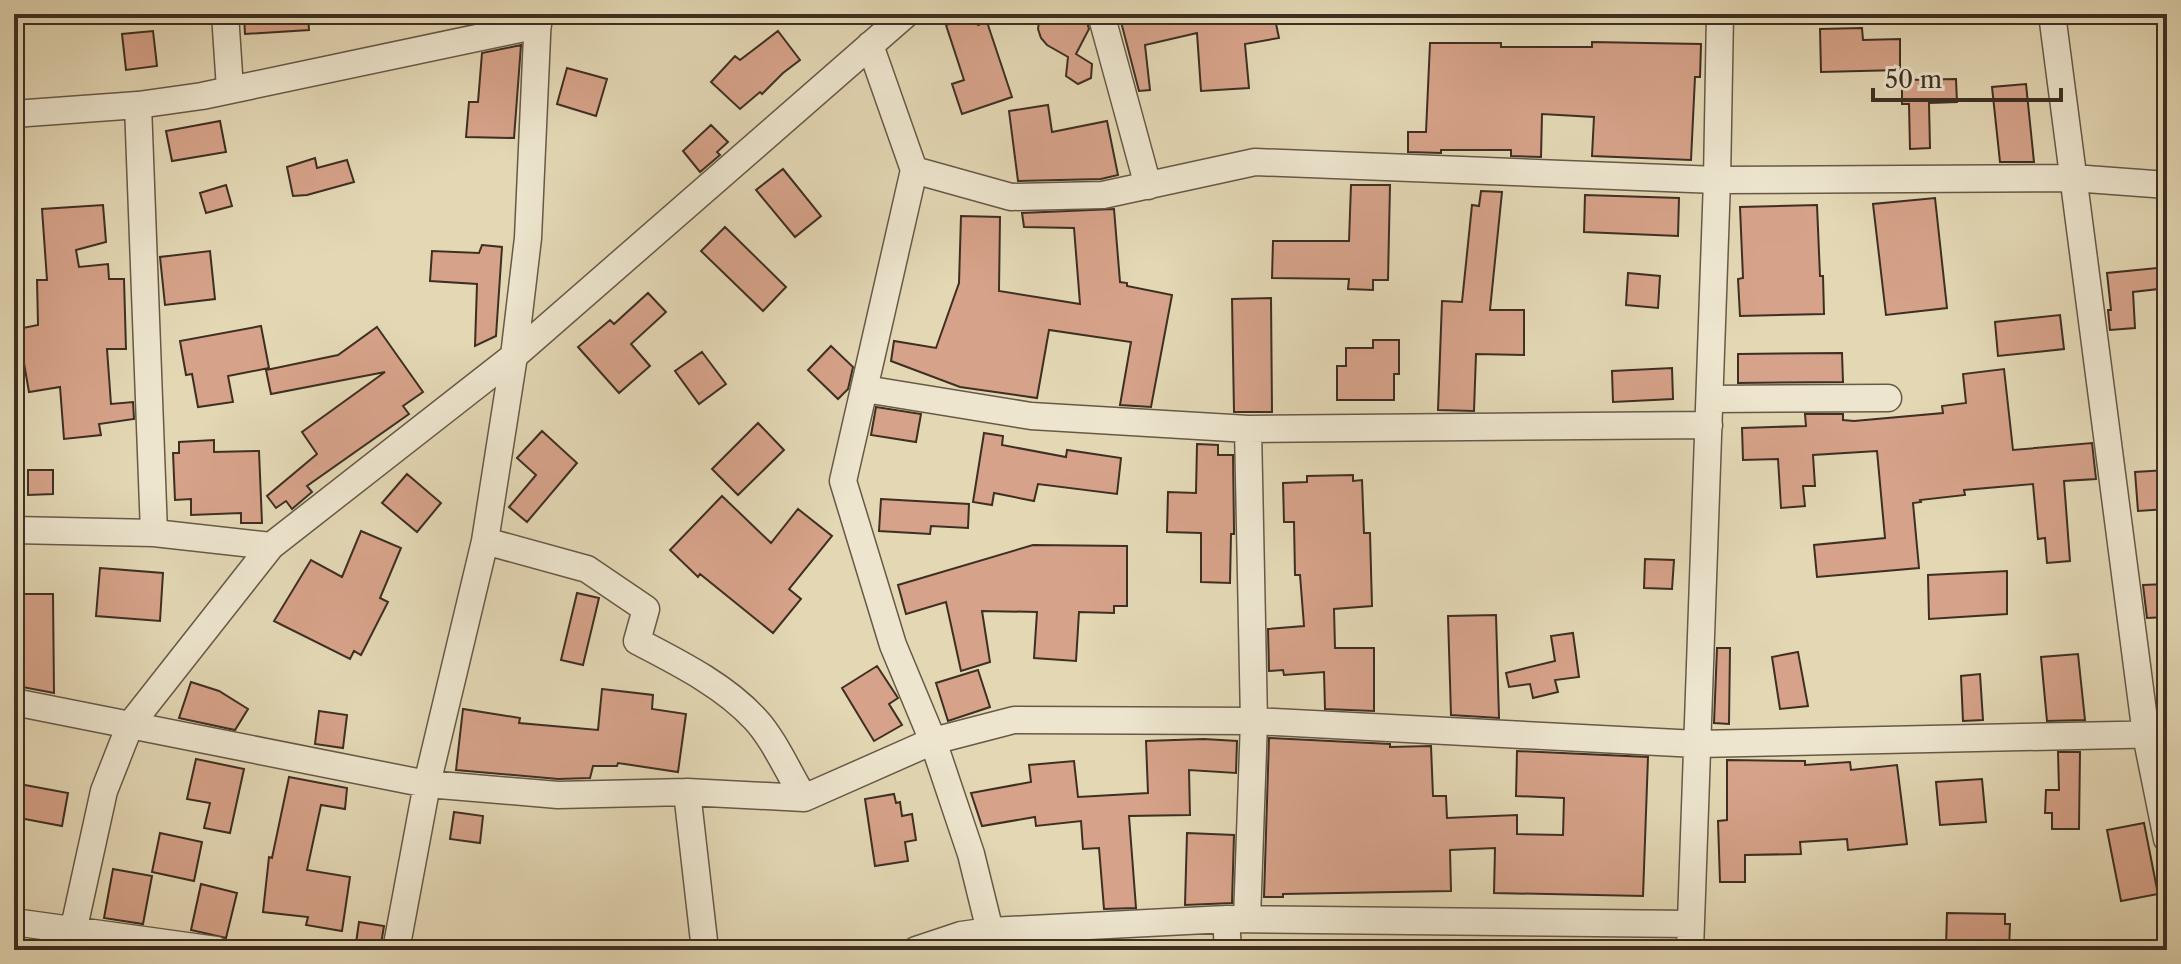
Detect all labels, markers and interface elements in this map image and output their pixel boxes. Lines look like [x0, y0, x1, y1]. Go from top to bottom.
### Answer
scale bar [1873, 52, 2061, 102]
text: 50 m [1885, 65, 1942, 94]

